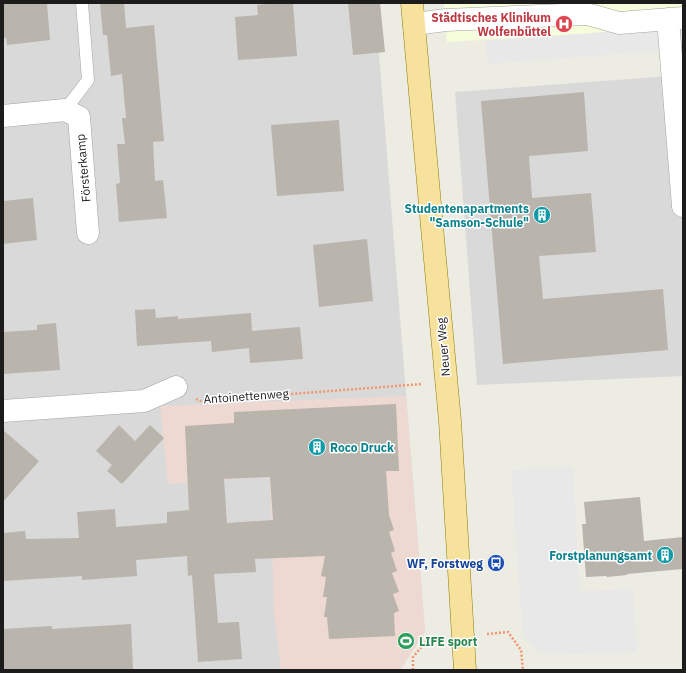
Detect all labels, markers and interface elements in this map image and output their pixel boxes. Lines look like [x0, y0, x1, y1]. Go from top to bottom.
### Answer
place label: Städtisches Klinikum Wolfenbüttel [431, 10, 551, 39]
hospital icon: Städtisches Klinikum Wolfenbüttel [554, 14, 574, 34]
street label: Försterkamp [73, 133, 93, 203]
place label: Studentenapartments "Samson-Schule" [404, 201, 529, 230]
building icon: Studentenapartments "Samson-Schule" [532, 205, 552, 225]
street label: Neuer Weg [433, 316, 453, 377]
street label: Antoinettenweg [203, 385, 290, 406]
building icon: Roco Druck [307, 437, 327, 457]
place label: Roco Druck [330, 440, 394, 455]
building icon: Forstplanungsamt [655, 545, 675, 565]
place label: Forstplanungsamt [549, 548, 652, 563]
bus stop icon: WF, Forstweg [486, 553, 506, 573]
place label: WF, Forstweg [407, 556, 483, 571]
sports icon: LIFE sport [396, 631, 416, 651]
place label: LIFE sport [419, 634, 478, 649]

